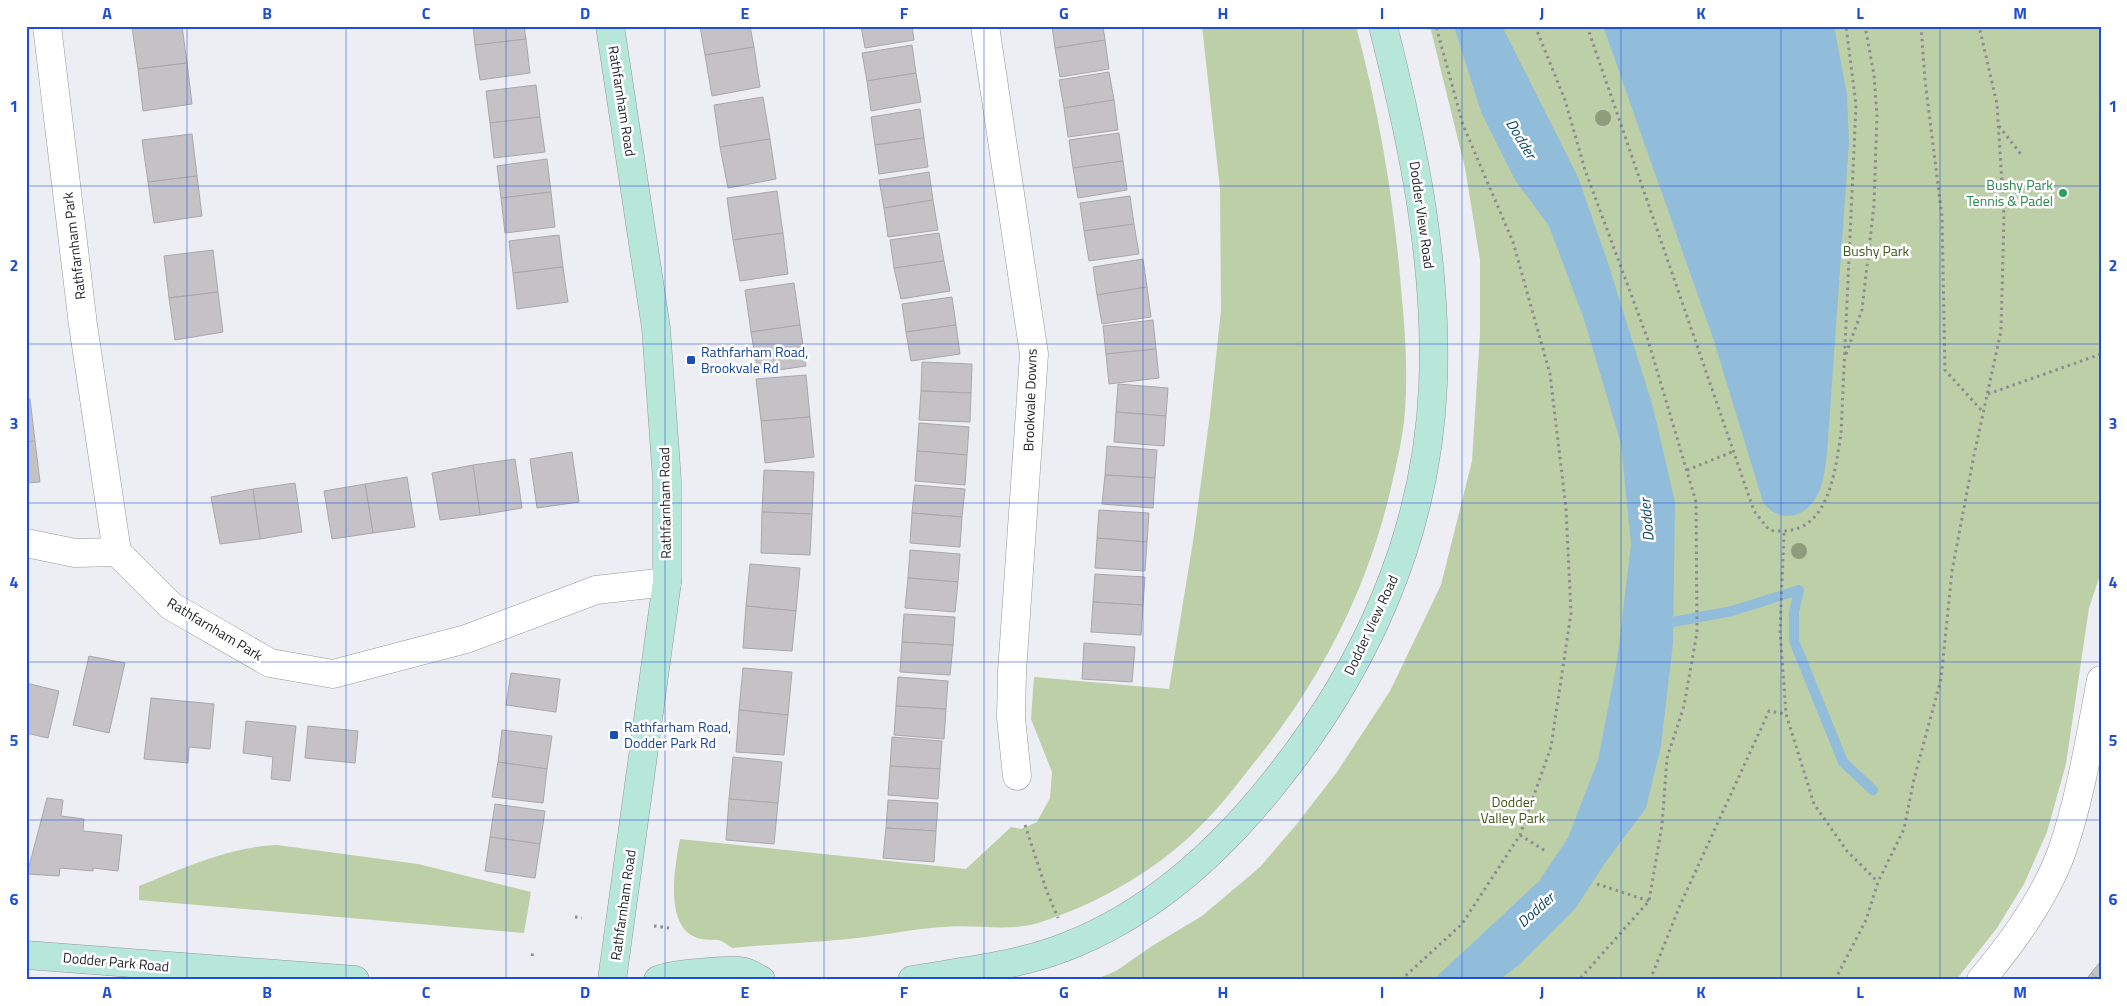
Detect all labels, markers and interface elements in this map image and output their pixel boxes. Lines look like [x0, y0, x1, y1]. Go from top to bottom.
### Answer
text: A [102, 1, 112, 25]
text: B [262, 1, 272, 25]
text: C [422, 1, 431, 25]
text: D [580, 1, 590, 25]
text: E [741, 1, 750, 25]
text: F [900, 1, 909, 25]
text: G [1059, 1, 1069, 25]
text: H [1218, 1, 1228, 25]
text: I [1380, 1, 1384, 25]
text: J [1540, 1, 1544, 25]
text: K [1696, 1, 1706, 25]
text: L [1856, 1, 1864, 25]
text: M [2013, 1, 2027, 25]
street label: Rathfarnham Road [603, 44, 642, 158]
text: 1 [10, 94, 18, 118]
text: 1 [2109, 94, 2117, 118]
water label: Dodder [1500, 114, 1544, 165]
street label: Dodder View Road [1405, 160, 1440, 270]
place label: Bushy Park Tennis & Padel [1966, 174, 2053, 211]
marker: Bushy Park Tennis & Padel [2057, 187, 2069, 199]
street label: Rathfarnham Park [56, 191, 91, 301]
park label: Bushy Park [1843, 240, 1910, 261]
text: 2 [10, 253, 18, 277]
text: 2 [2109, 253, 2117, 277]
place label: Rathfarham Road, Brookvale Rd [701, 341, 808, 378]
street label: Brookvale Downs [1017, 348, 1042, 452]
marker: Rathfarham Road, Brookvale Rd [685, 354, 697, 366]
text: 3 [10, 411, 18, 435]
text: 3 [2109, 411, 2117, 435]
street label: Rathfarnham Road [653, 447, 676, 559]
water label: Dodder [1633, 495, 1660, 543]
text: 4 [10, 570, 19, 594]
text: 4 [2109, 570, 2118, 594]
street label: Dodder View Road [1338, 571, 1403, 678]
street label: Rathfarnham Park [163, 592, 267, 666]
place label: Rathfarham Road, Dodder Park Rd [624, 716, 731, 753]
text: 5 [10, 728, 19, 752]
text: 5 [2109, 728, 2118, 752]
marker: Rathfarham Road, Dodder Park Rd [608, 729, 620, 741]
park label: Dodder Valley Park [1481, 791, 1546, 828]
street label: Rathfarnham Road [604, 848, 641, 962]
water label: Dodder [1512, 885, 1561, 933]
text: 6 [10, 887, 19, 911]
text: 6 [2109, 887, 2118, 911]
street label: Dodder Park Road [62, 946, 170, 977]
text: A [102, 980, 112, 1004]
text: B [262, 980, 272, 1004]
text: C [422, 980, 431, 1004]
text: D [580, 980, 590, 1004]
text: E [741, 980, 750, 1004]
text: F [900, 980, 909, 1004]
text: G [1059, 980, 1069, 1004]
text: H [1218, 980, 1228, 1004]
text: I [1380, 980, 1384, 1004]
text: J [1540, 980, 1544, 1004]
text: K [1696, 980, 1706, 1004]
text: L [1856, 980, 1864, 1004]
text: M [2013, 980, 2027, 1004]

